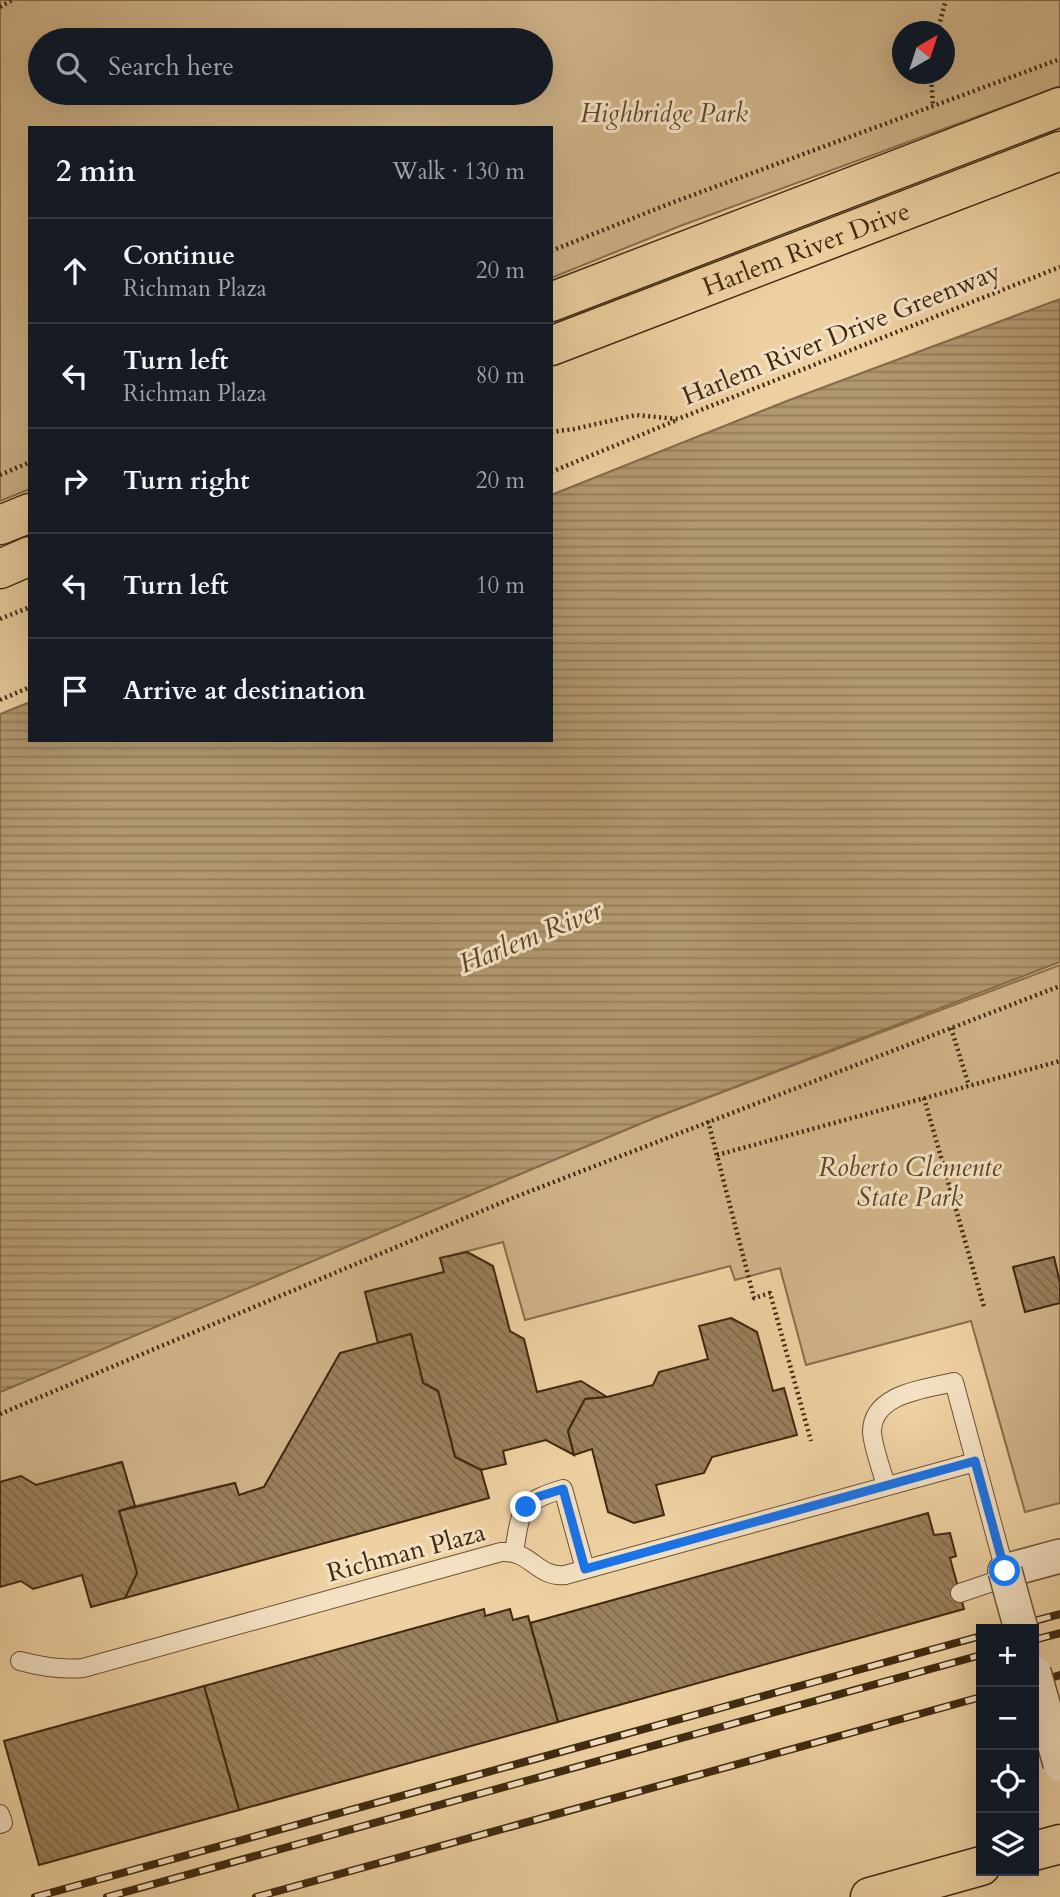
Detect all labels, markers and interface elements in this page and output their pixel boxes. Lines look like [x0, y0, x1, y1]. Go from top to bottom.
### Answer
north arrow [892, 21, 955, 84]
search box [28, 28, 553, 105]
icon: search [52, 48, 90, 86]
text: Search here [108, 49, 234, 84]
park label: Highbridge Park [580, 96, 748, 131]
text: 2 min [56, 151, 136, 192]
text: Walk · 130 m [392, 156, 525, 187]
street label: Harlem River Drive [697, 193, 915, 304]
text: Continue [123, 238, 235, 273]
icon: ahead [56, 252, 94, 290]
street label: Harlem River Drive Greenway [677, 253, 1006, 414]
text: 20 m [476, 255, 525, 286]
text: Richman Plaza [123, 273, 267, 304]
text: Turn left [123, 343, 228, 378]
icon: left [56, 357, 94, 395]
text: 80 m [476, 360, 525, 391]
text: Richman Plaza [123, 378, 267, 409]
icon: right [56, 462, 94, 500]
text: Turn right [123, 463, 250, 498]
text: 20 m [476, 465, 525, 496]
icon: left [56, 567, 94, 605]
text: Turn left [123, 568, 228, 603]
text: 10 m [476, 570, 525, 601]
icon: arrive [56, 672, 94, 710]
text: Arrive at destination [123, 673, 366, 708]
water label: Harlem River [453, 891, 608, 983]
park label: Roberto Clemente State Park [819, 1150, 1002, 1215]
route end [510, 1491, 541, 1522]
street label: Richman Plaza [323, 1515, 489, 1590]
route start [989, 1555, 1020, 1586]
map controls [976, 1624, 1039, 1876]
button: + [976, 1624, 1039, 1687]
button: − [976, 1687, 1039, 1750]
button: locate [976, 1750, 1039, 1813]
button: layers [976, 1813, 1039, 1876]

